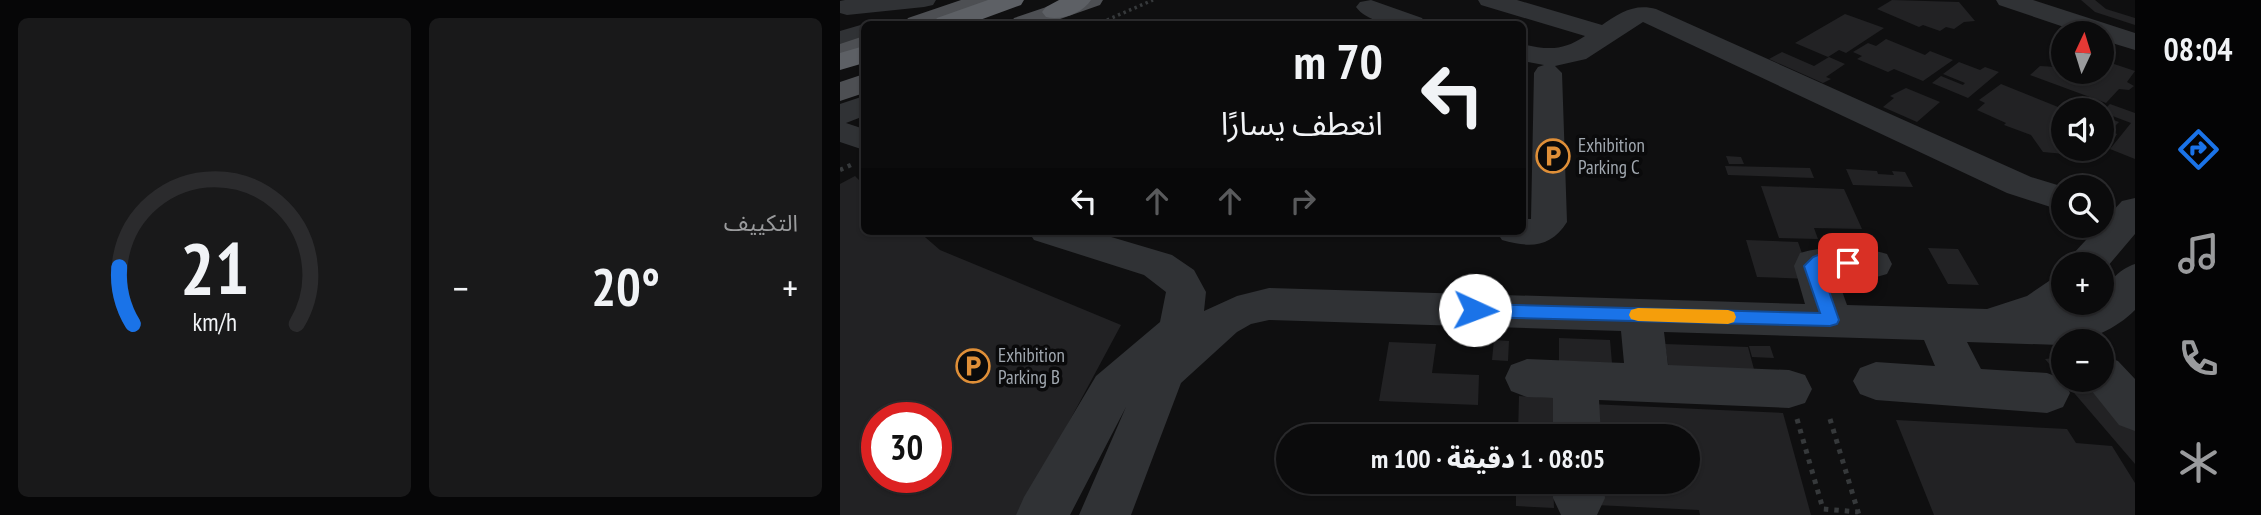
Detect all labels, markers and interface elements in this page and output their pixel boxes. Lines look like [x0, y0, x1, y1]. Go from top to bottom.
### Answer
north arrow [2051, 21, 2114, 84]
map controls [2051, 21, 2114, 392]
text: 08:04 [2163, 28, 2233, 70]
text: 70 m [1294, 29, 1383, 93]
icon: left [1407, 49, 1498, 140]
button: sound [2051, 98, 2114, 161]
text: انعطف يسارًا [1221, 102, 1383, 144]
icon: directions [2174, 125, 2223, 174]
place label: Exhibition Parking C [1578, 133, 1645, 179]
parking icon: Exhibition Parking C [1534, 137, 1572, 175]
button: search [2051, 175, 2114, 238]
icon: left [1065, 182, 1103, 220]
icon: ahead [1138, 182, 1176, 220]
icon: ahead [1211, 182, 1249, 220]
icon: right [1284, 182, 1322, 220]
text: التكييف [724, 208, 798, 237]
text: 21 [180, 220, 249, 314]
icon: music [2174, 229, 2223, 278]
pin [1818, 233, 1878, 293]
icon: arrive [1829, 244, 1867, 282]
button: + [2051, 252, 2114, 315]
text: 20° [591, 253, 660, 320]
text: − [453, 263, 469, 312]
text: + [782, 263, 798, 312]
position arrow [1438, 273, 1512, 347]
text: km/h [192, 305, 237, 337]
button: − [2051, 329, 2114, 392]
icon: phone [2174, 334, 2223, 383]
place label: Exhibition Parking B [998, 343, 1065, 389]
parking icon: Exhibition Parking B [954, 347, 992, 385]
speed limit sign: 30 [861, 402, 952, 493]
icon: climate [2174, 438, 2223, 487]
text: 08:05 · 1 دقيقة · 100 m [1371, 442, 1605, 475]

